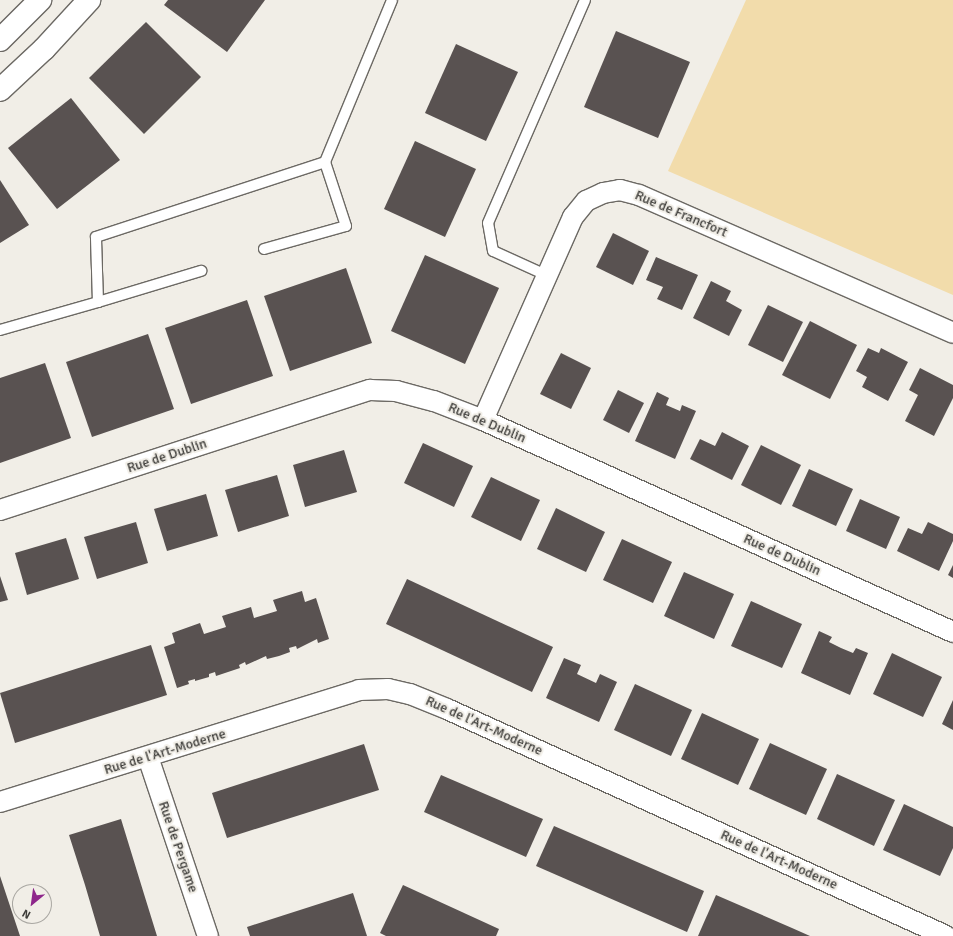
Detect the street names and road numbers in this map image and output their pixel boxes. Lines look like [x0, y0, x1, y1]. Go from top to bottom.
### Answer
street label: Rue de Francfort [632, 187, 730, 241]
street label: Rue de Dublin [446, 399, 528, 447]
street label: Rue de Dublin [125, 435, 209, 477]
street label: Rue de Dublin [741, 530, 823, 580]
street label: Rue de l'Art-Moderne [423, 693, 545, 759]
street label: Rue de l'Art-Moderne [102, 725, 228, 779]
street label: Rue de Pergame [155, 799, 201, 895]
street label: Rue de l'Art-Moderne [718, 827, 840, 893]

